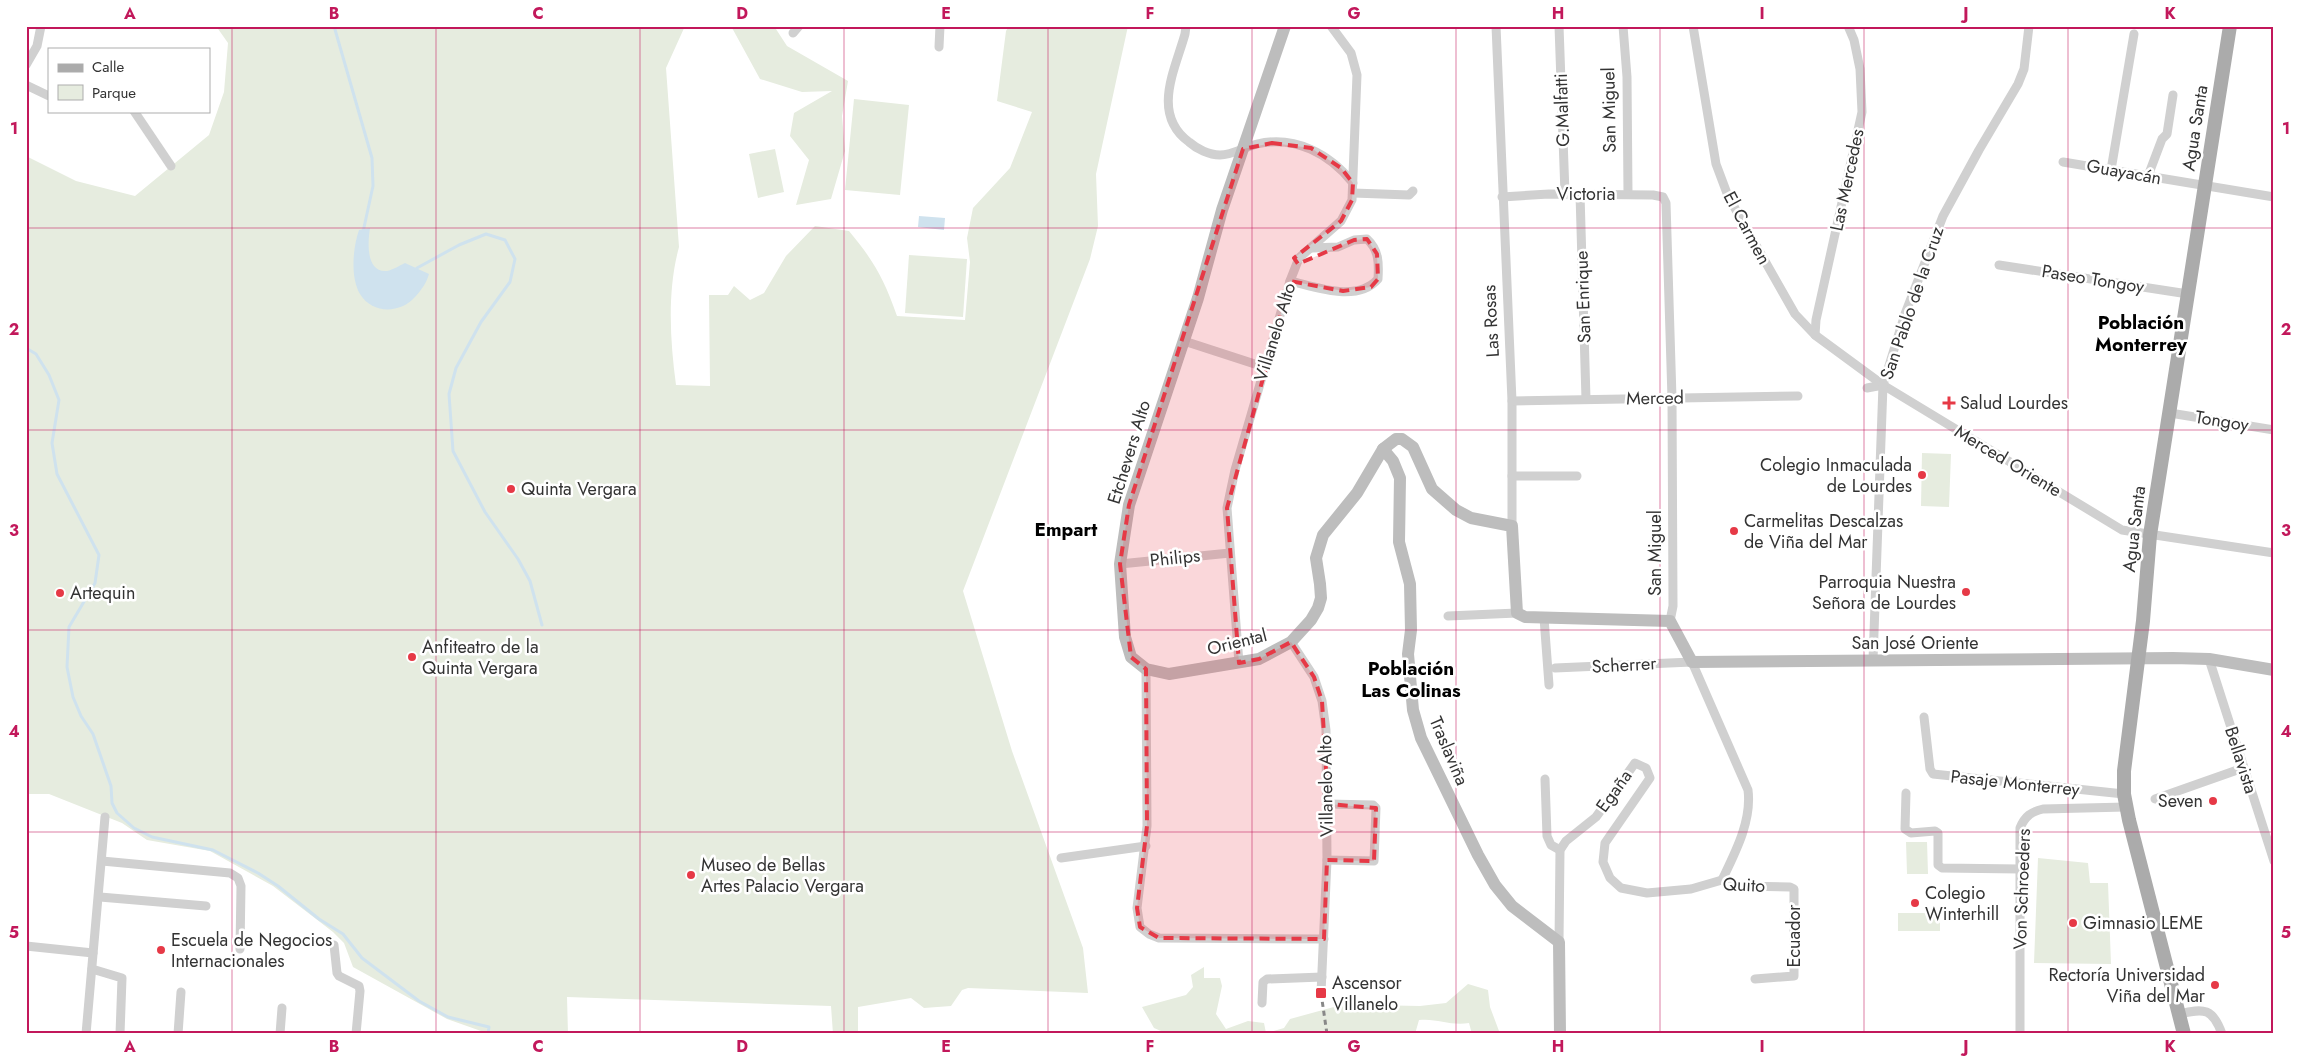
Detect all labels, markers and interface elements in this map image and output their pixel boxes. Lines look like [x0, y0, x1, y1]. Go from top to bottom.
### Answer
text: A [123, 2, 136, 25]
text: B [329, 2, 339, 25]
text: C [532, 2, 544, 25]
text: D [736, 2, 748, 25]
text: E [941, 2, 951, 25]
text: F [1146, 2, 1154, 25]
text: G [1347, 2, 1361, 25]
text: H [1552, 2, 1564, 25]
text: I [1759, 2, 1765, 25]
text: J [1960, 2, 1969, 25]
text: K [2164, 2, 2176, 25]
legend [48, 48, 210, 112]
text: Calle [92, 56, 124, 78]
street label: San Miguel [1595, 67, 1623, 153]
street label: G.Malfatti [1548, 73, 1576, 147]
text: Parque [92, 82, 136, 104]
street label: Agua Santa [2175, 83, 2215, 173]
text: 1 [10, 117, 18, 140]
text: 1 [2282, 117, 2290, 140]
street label: Las Mercedes [1823, 127, 1871, 233]
street label: Guayacán [2085, 153, 2163, 191]
street label: Victoria [1557, 181, 1615, 207]
street label: El Carmen [1717, 187, 1777, 269]
street label: San Pablo de la Cruz [1874, 222, 1951, 383]
street label: San Enrique [1568, 250, 1598, 344]
street label: Paseo Tongoy [2040, 258, 2146, 300]
street label: Villanelo Alto [1248, 279, 1302, 384]
street label: Las Rosas [1476, 284, 1506, 358]
district label: Población Monterrey [2095, 309, 2188, 358]
text: 2 [9, 318, 19, 341]
text: 2 [2281, 318, 2291, 341]
street label: Merced [1626, 384, 1684, 412]
place label: Salud Lourdes [1960, 390, 2068, 416]
marker: Salud Lourdes [1942, 396, 1956, 410]
street label: Etchevers Alto [1101, 397, 1157, 507]
street label: Tongoy [2193, 404, 2251, 438]
street label: Merced Oriente [1950, 419, 2066, 503]
place label: Colegio Inmaculada de Lourdes [1760, 452, 1912, 499]
marker: Colegio Inmaculada de Lourdes [1916, 469, 1928, 481]
place label: Quinta Vergara [521, 476, 637, 502]
marker: Quinta Vergara [505, 483, 517, 495]
street label: Agua Santa [2116, 484, 2152, 574]
place label: Carmelitas Descalzas de Viña del Mar [1744, 508, 1903, 555]
street label: San Miguel [1642, 510, 1668, 596]
district label: Empart [1035, 516, 1097, 543]
text: 3 [9, 519, 19, 542]
text: 3 [2281, 519, 2291, 542]
marker: Carmelitas Descalzas de Viña del Mar [1728, 525, 1740, 537]
street label: Philips [1149, 542, 1201, 574]
place label: Parroquia Nuestra Señora de Lourdes [1812, 569, 1956, 616]
place label: Artequin [70, 580, 135, 606]
marker: Parroquia Nuestra Señora de Lourdes [1960, 586, 1972, 598]
marker: Artequin [54, 587, 66, 599]
street label: Oriental [1204, 622, 1270, 662]
street label: San José Oriente [1852, 630, 1978, 656]
place label: Anfiteatro de la Quinta Vergara [422, 634, 539, 681]
street label: Scherrer [1591, 650, 1658, 680]
marker: Anfiteatro de la Quinta Vergara [406, 651, 418, 663]
district label: Población Las Colinas [1361, 655, 1461, 704]
street label: Traslaviña [1423, 713, 1475, 789]
text: 4 [8, 720, 20, 743]
text: 4 [2280, 720, 2292, 743]
street label: Bellavista [2218, 723, 2264, 797]
street label: Villanelo Alto [1312, 735, 1340, 837]
street label: Pasaje Monterrey [1949, 763, 2081, 803]
street label: Egaña [1590, 764, 1638, 818]
place label: Seven [2158, 788, 2203, 814]
marker: Seven [2207, 795, 2219, 807]
street label: Von Schroeders [2007, 828, 2037, 950]
place label: Museo de Bellas Artes Palacio Vergara [701, 852, 864, 899]
marker: Museo de Bellas Artes Palacio Vergara [685, 869, 697, 881]
street label: Quito [1722, 871, 1766, 899]
place label: Colegio Winterhill [1925, 880, 1999, 927]
marker: Colegio Winterhill [1909, 897, 1921, 909]
street label: Ecuador [1781, 904, 1807, 967]
place label: Gimnasio LEME [2083, 910, 2203, 936]
marker: Gimnasio LEME [2067, 917, 2079, 929]
text: 5 [9, 921, 19, 944]
text: 5 [2281, 921, 2291, 944]
place label: Escuela de Negocios Internacionales [171, 927, 332, 974]
marker: Escuela de Negocios Internacionales [155, 944, 167, 956]
place label: Rectoría Universidad Viña del Mar [2048, 962, 2206, 1009]
place label: Ascensor Villanelo [1332, 970, 1403, 1017]
marker: Rectoría Universidad Viña del Mar [2209, 979, 2221, 991]
marker: Ascensor Villanelo [1314, 986, 1328, 1000]
text: A [123, 1035, 136, 1058]
text: B [329, 1035, 339, 1058]
text: C [532, 1035, 544, 1058]
text: D [736, 1035, 748, 1058]
text: E [941, 1035, 951, 1058]
text: F [1146, 1035, 1154, 1058]
text: G [1347, 1035, 1361, 1058]
text: H [1552, 1035, 1564, 1058]
text: I [1759, 1035, 1765, 1058]
text: J [1960, 1035, 1969, 1058]
text: K [2164, 1035, 2176, 1058]

